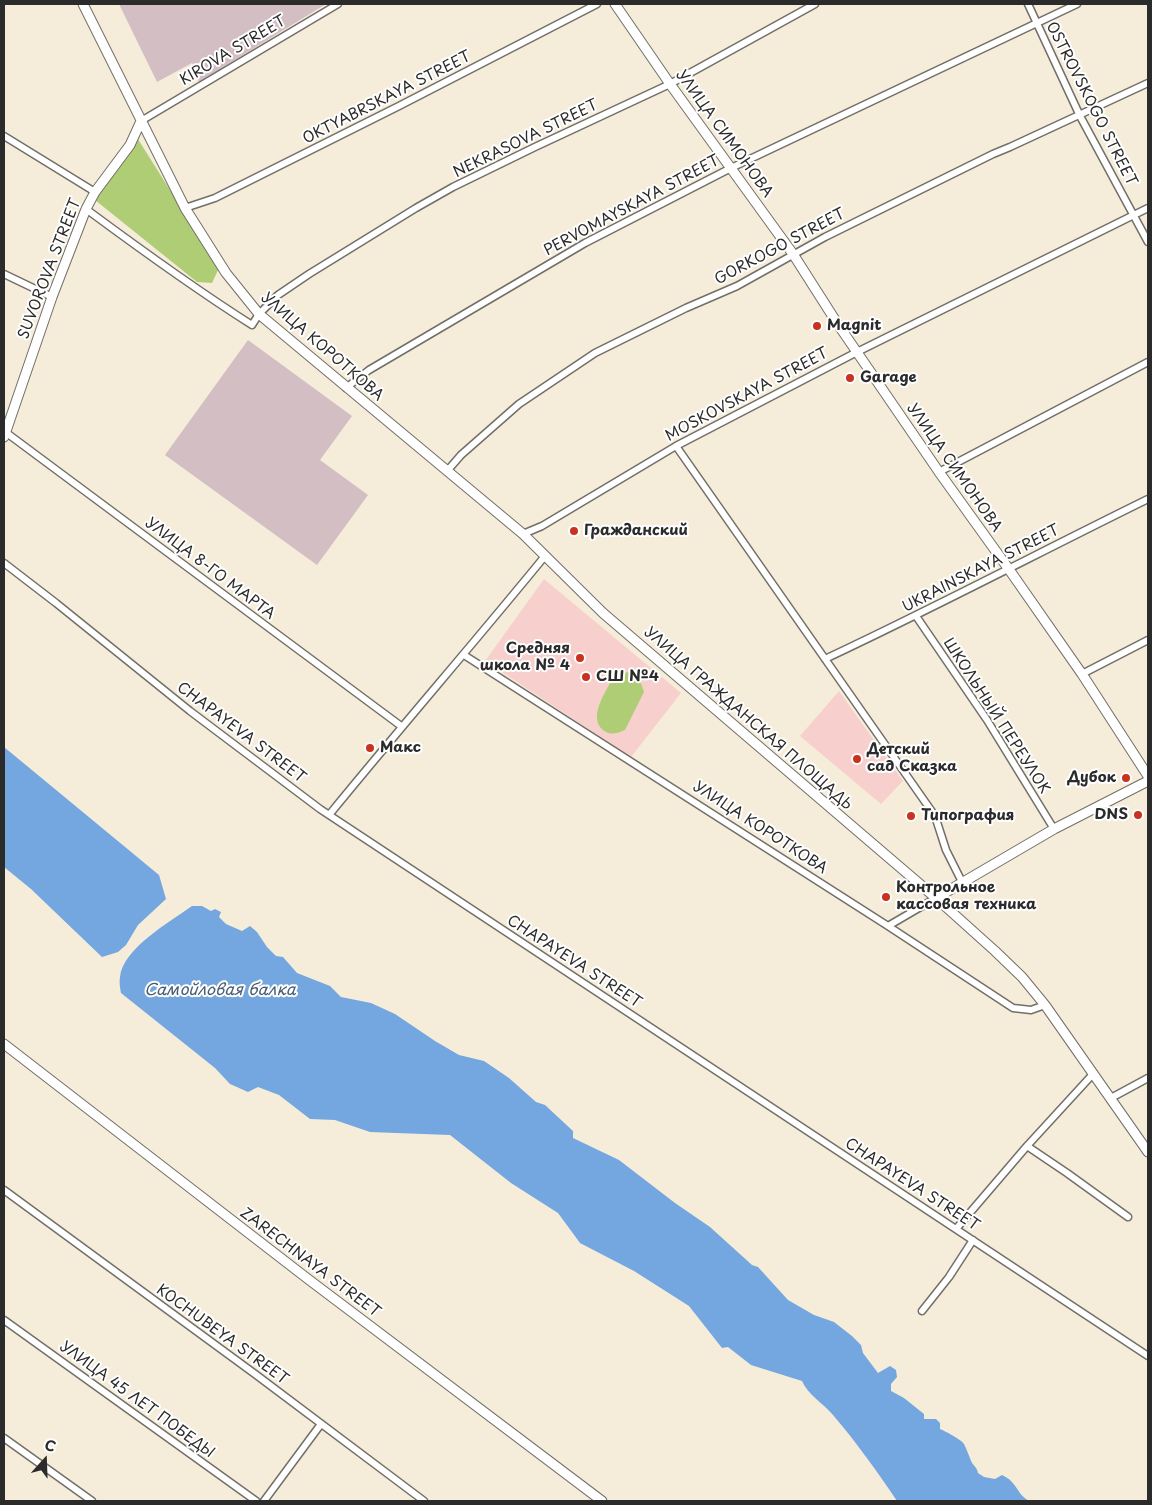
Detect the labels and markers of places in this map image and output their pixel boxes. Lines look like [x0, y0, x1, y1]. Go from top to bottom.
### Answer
place label: Magnit [827, 317, 882, 335]
marker: Magnit [811, 320, 823, 332]
place label: Garage [860, 369, 917, 387]
marker: Garage [844, 372, 856, 384]
place label: Гражданский [584, 522, 688, 540]
marker: Гражданский [568, 525, 580, 537]
place label: Средняя школа № 4 [480, 640, 570, 675]
marker: Средняя школа № 4 [574, 652, 586, 664]
place label: СШ №4 [596, 668, 659, 686]
marker: СШ №4 [580, 671, 592, 683]
place label: Макс [380, 739, 421, 757]
place label: Детский сад Сказка [867, 741, 957, 776]
marker: Макс [364, 742, 376, 754]
marker: Детский сад Сказка [851, 753, 863, 765]
place label: Дубок [1067, 769, 1116, 787]
marker: Дубок [1120, 772, 1132, 784]
place label: DNS [1094, 806, 1128, 824]
place label: Типография [921, 807, 1015, 825]
marker: DNS [1132, 809, 1144, 821]
marker: Типография [905, 810, 917, 822]
place label: Контрольное кассовая техника [896, 879, 1036, 914]
marker: Контрольное кассовая техника [880, 891, 892, 903]

